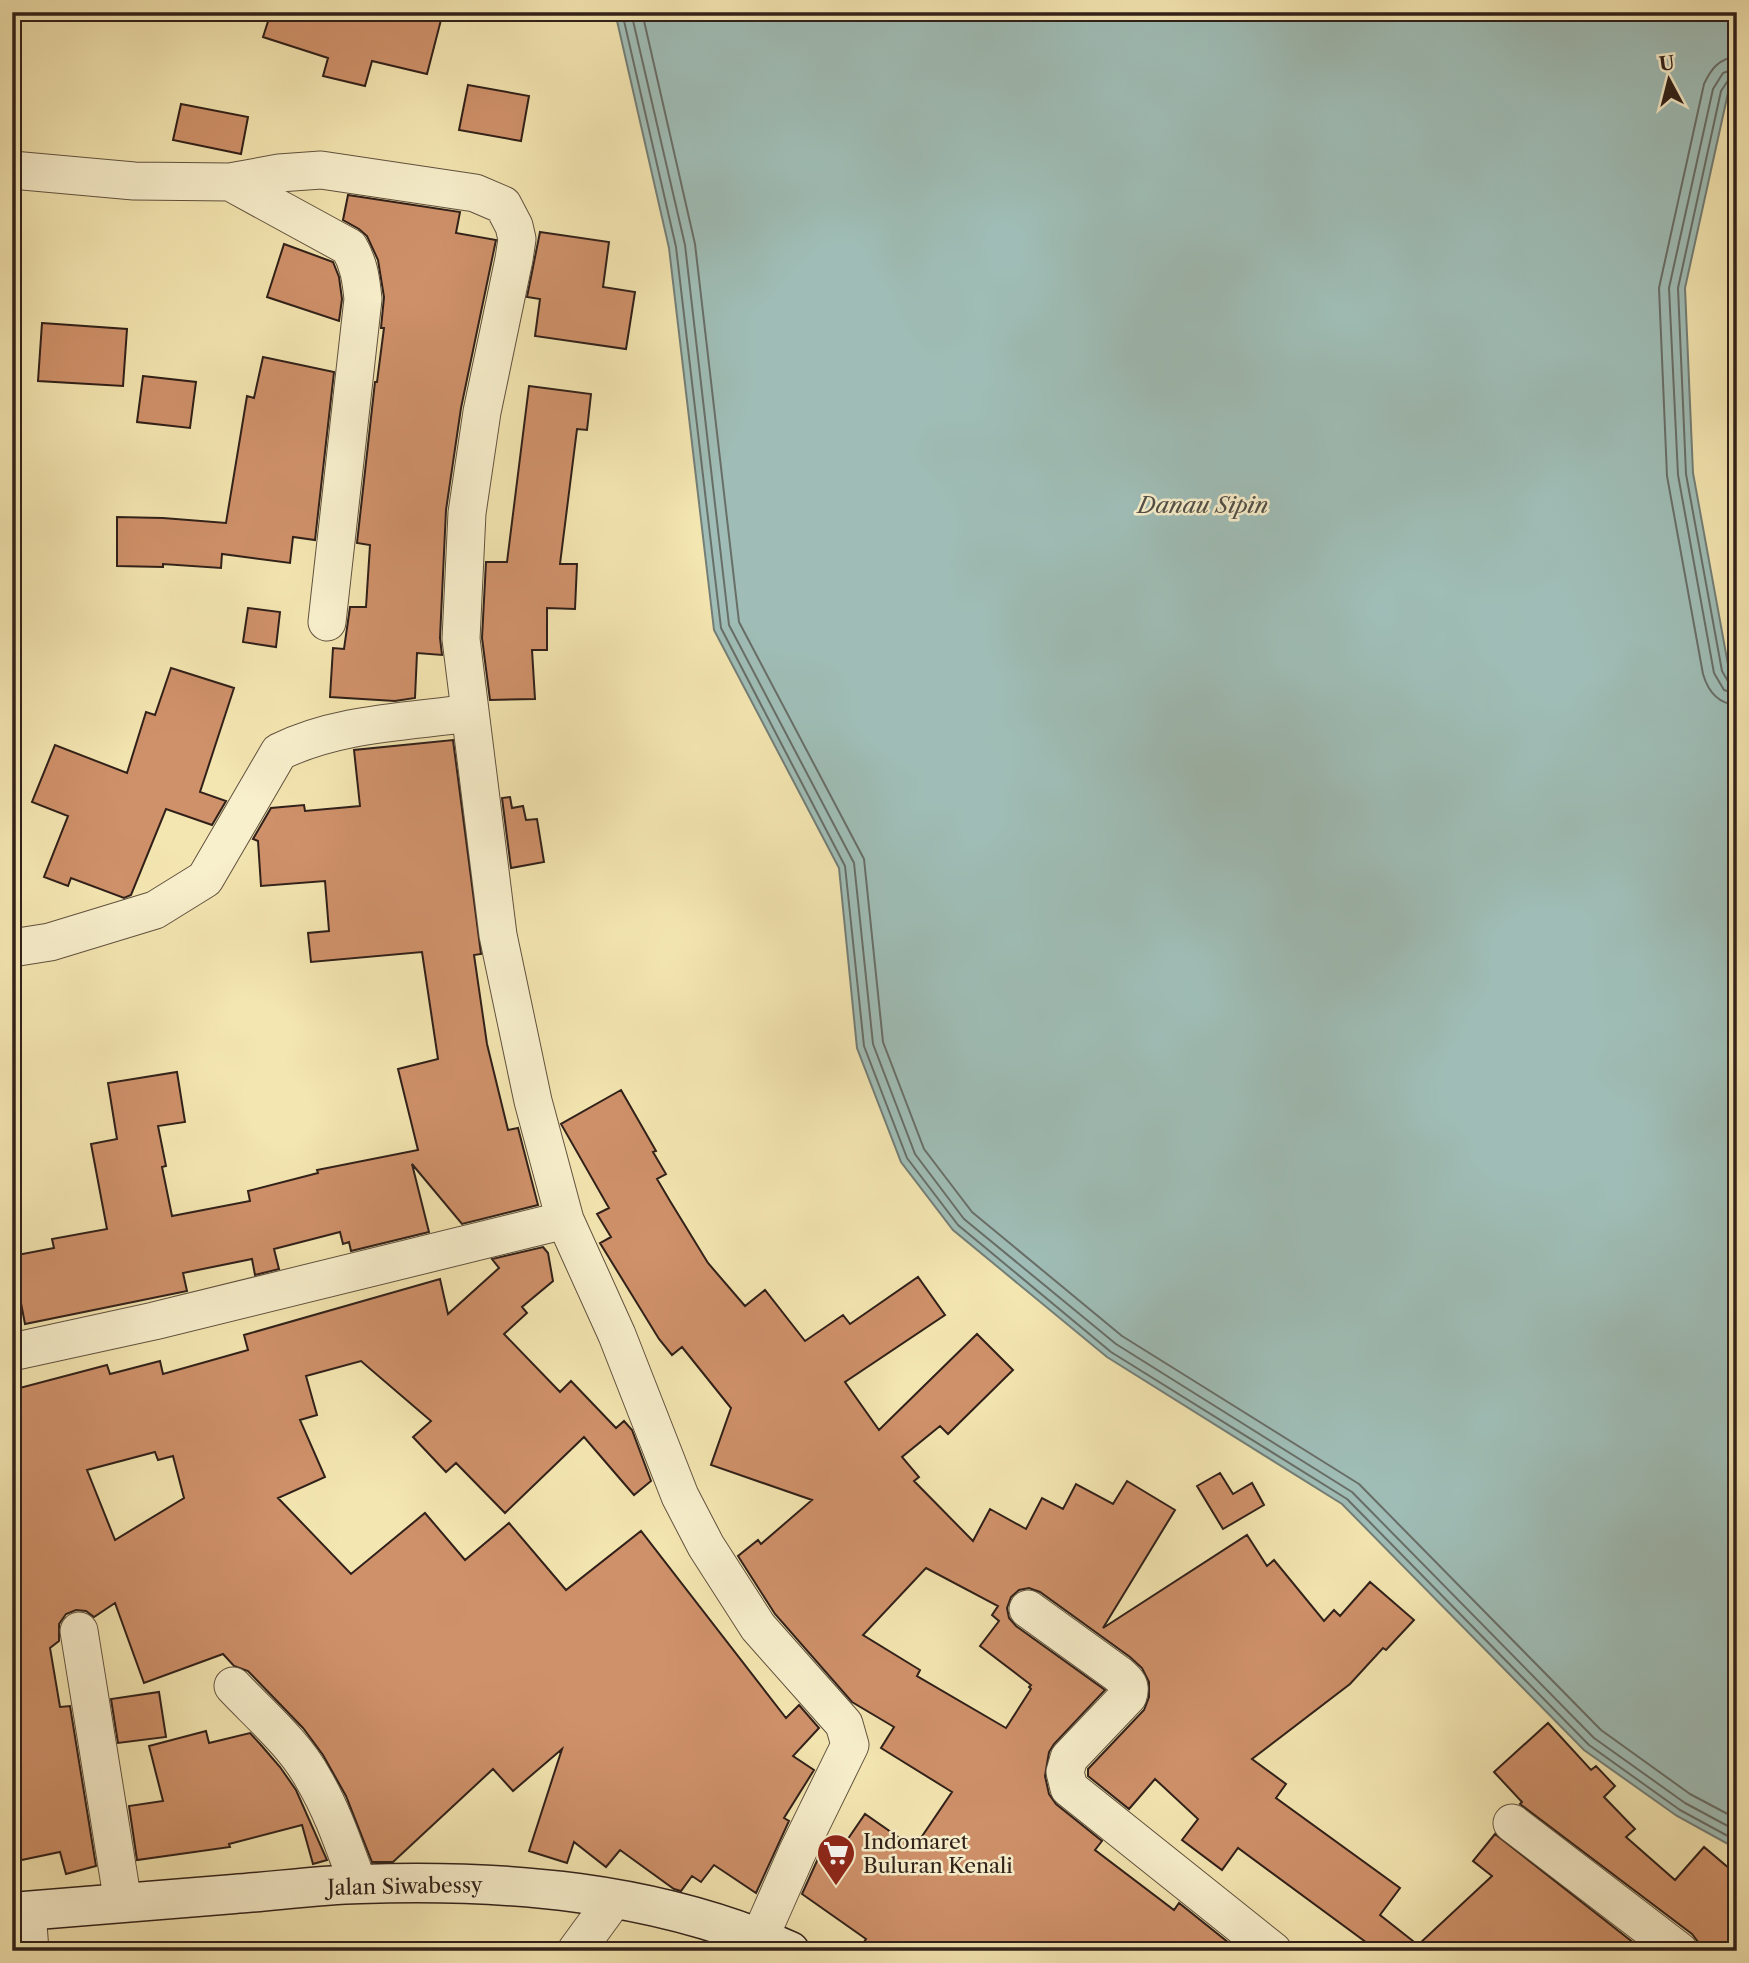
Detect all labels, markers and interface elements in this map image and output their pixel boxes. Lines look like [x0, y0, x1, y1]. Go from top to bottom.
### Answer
north arrow [1634, 46, 1704, 116]
text: U [1658, 51, 1677, 76]
water label: Danau Sipin [1136, 491, 1268, 519]
place label: Indomaret Buluran Kenali [863, 1829, 1013, 1878]
supermarket icon: Indomaret Buluran Kenali [815, 1832, 857, 1887]
street label: Jalan Siwabessy [324, 1872, 483, 1900]

